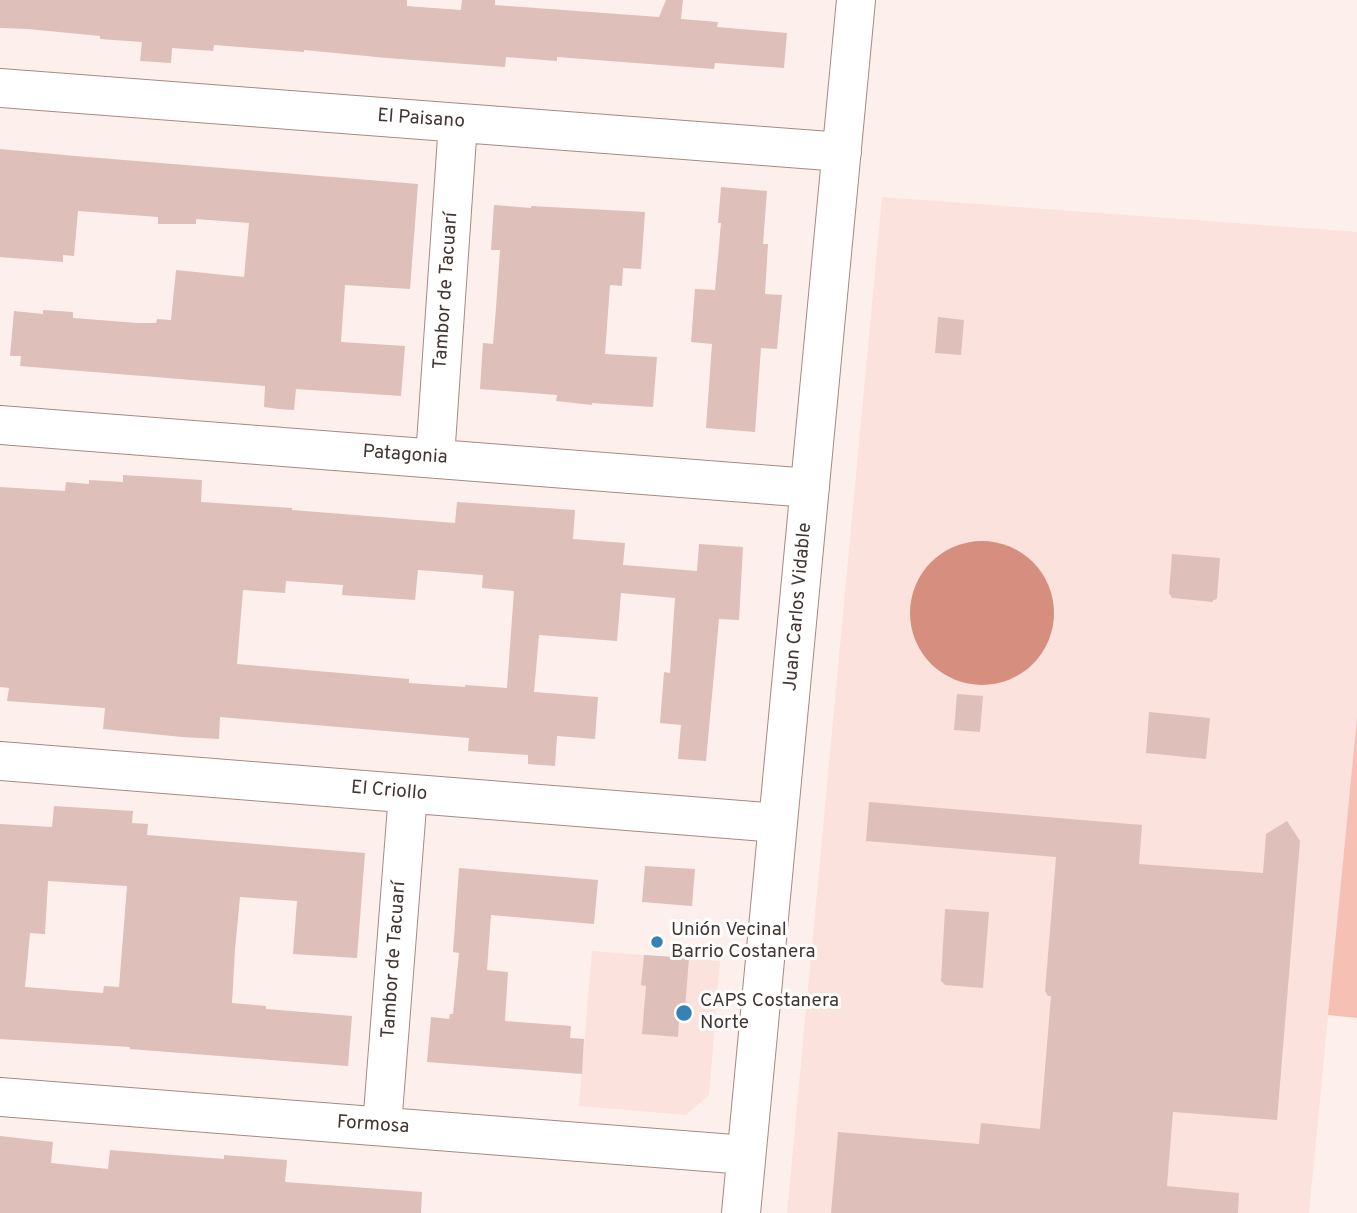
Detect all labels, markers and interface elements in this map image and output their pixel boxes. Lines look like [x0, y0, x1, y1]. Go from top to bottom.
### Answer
street label: El Paisano [376, 106, 466, 134]
street label: Tambor de Tacuarí [430, 212, 464, 370]
street label: Patagonia [362, 442, 448, 470]
street label: Juan Carlos Vidable [780, 522, 818, 692]
street label: El Criollo [350, 777, 428, 807]
street label: Tambor de Tacuarí [378, 881, 412, 1039]
place label: Unión Vecinal Barrio Costanera [671, 920, 816, 964]
marker: Unión Vecinal Barrio Costanera [649, 934, 665, 950]
place label: CAPS Costanera Norte [700, 991, 839, 1035]
marker: CAPS Costanera Norte [674, 1003, 694, 1023]
street label: Formosa [336, 1112, 410, 1140]

